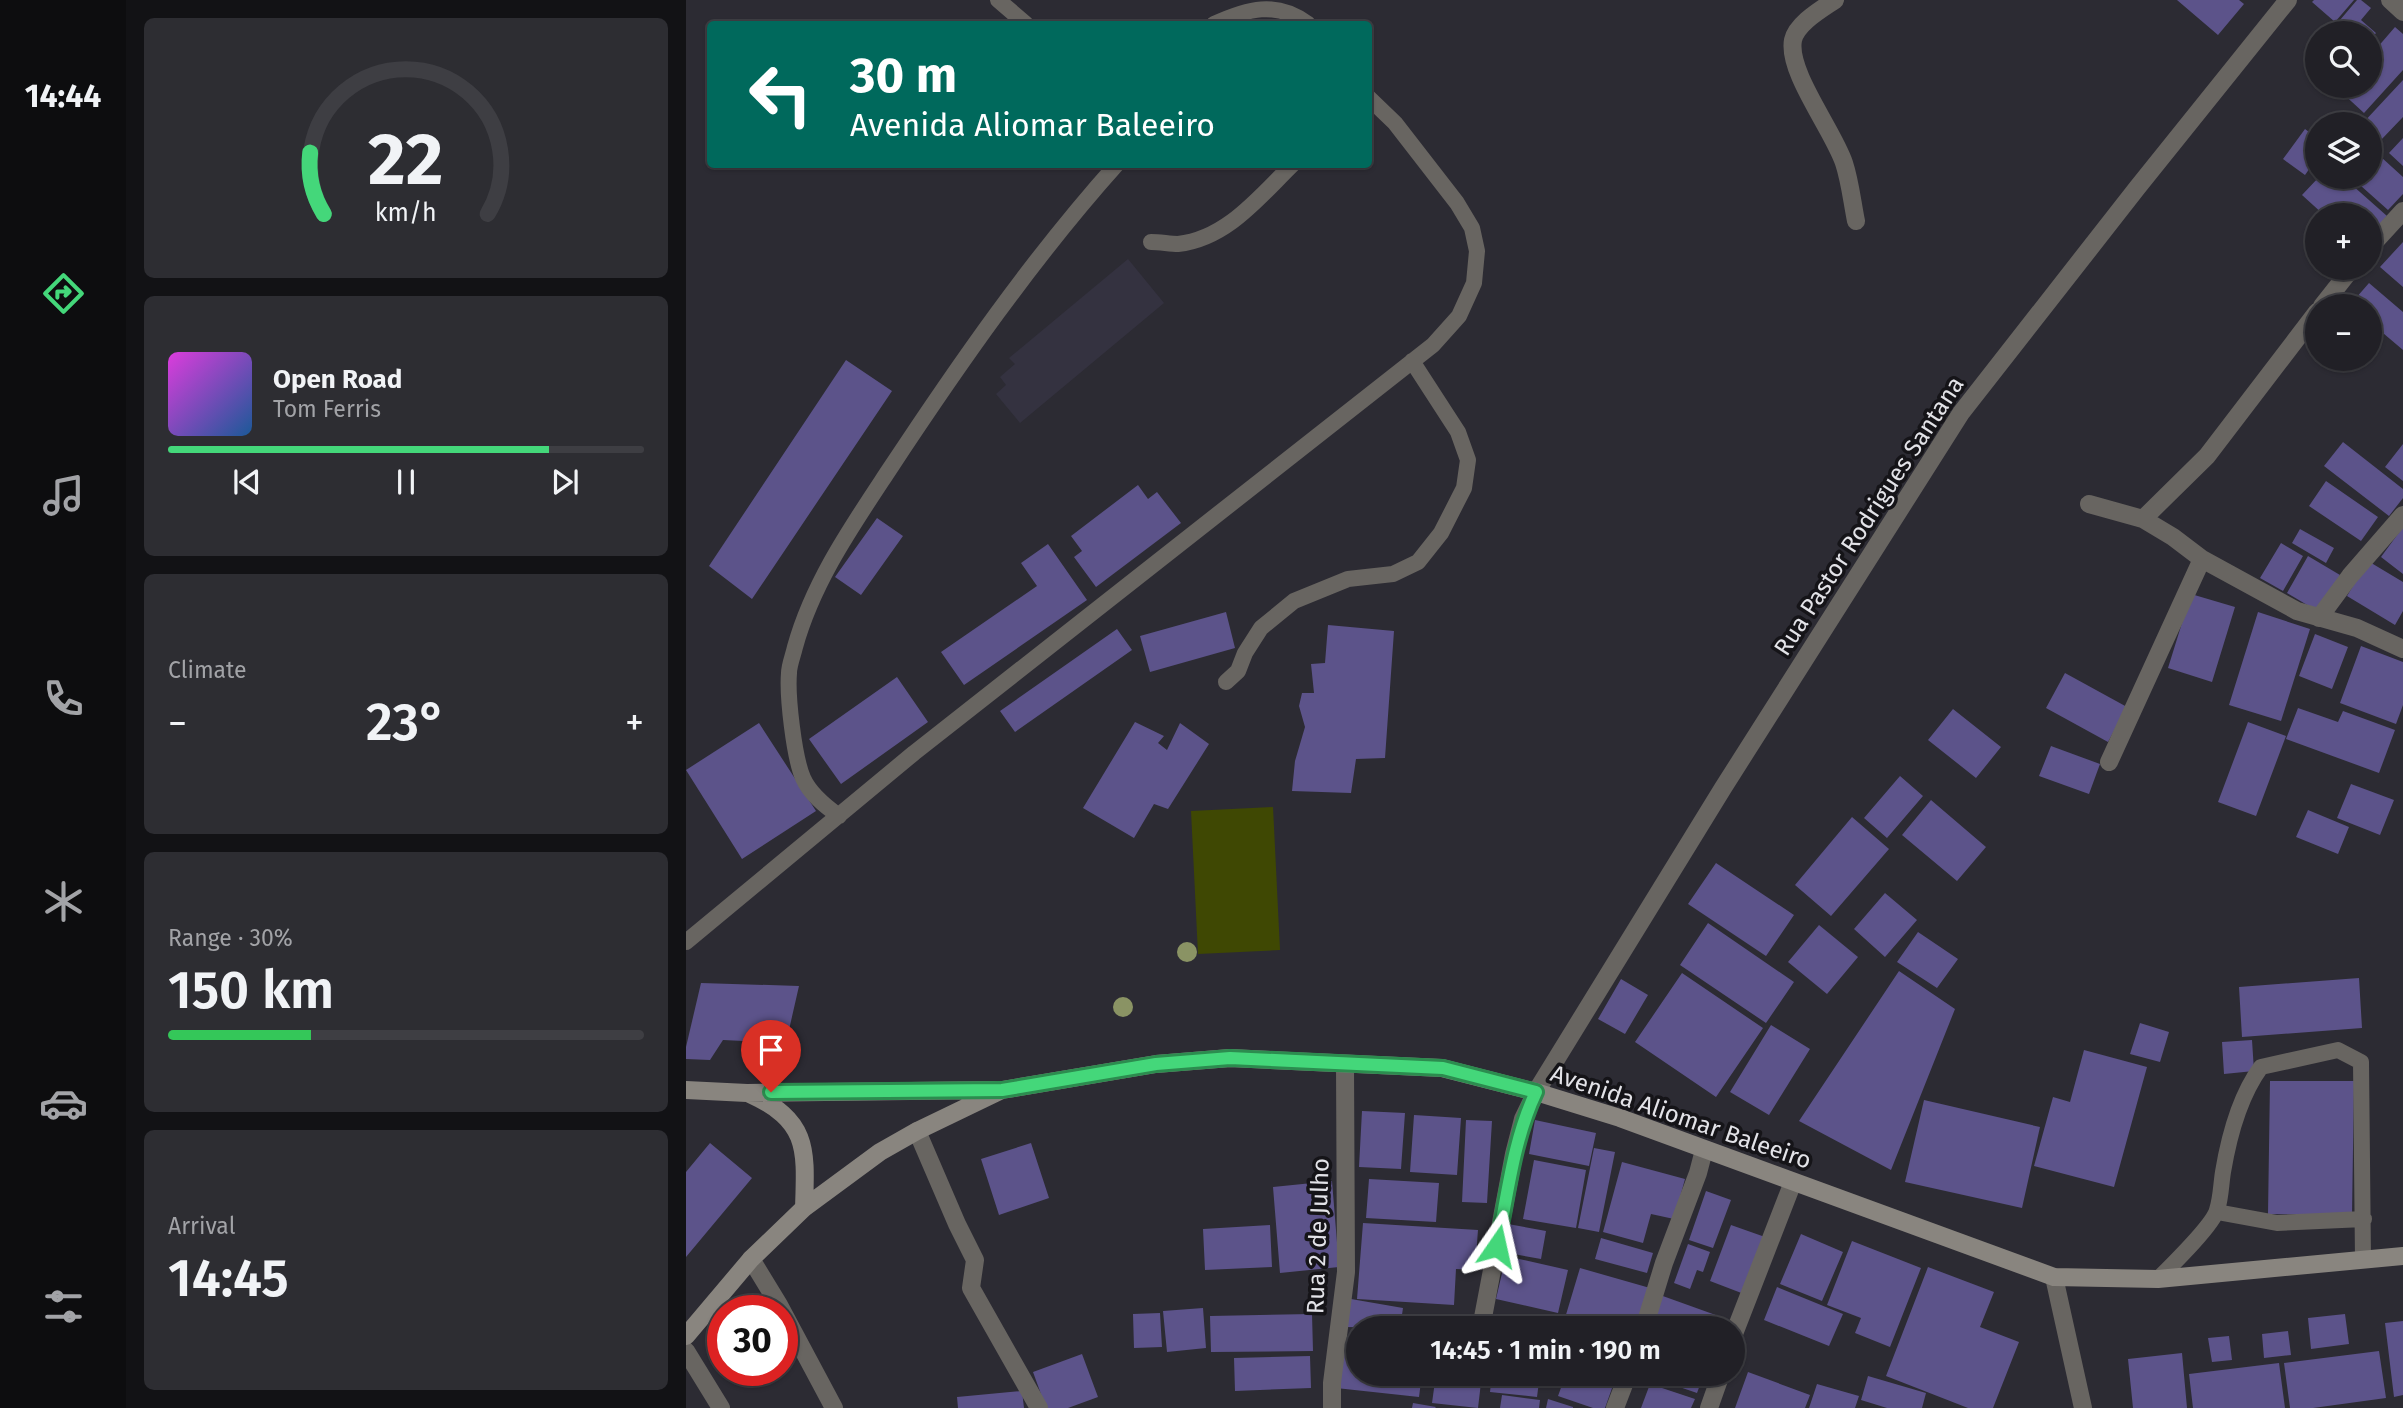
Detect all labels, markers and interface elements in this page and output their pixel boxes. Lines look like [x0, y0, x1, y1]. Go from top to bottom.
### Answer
map controls [2305, 21, 2382, 371]
button: search [2305, 21, 2382, 98]
text: 30 m [850, 46, 957, 105]
icon: left [735, 49, 826, 140]
text: 14:44 [25, 77, 101, 115]
text: Avenida Aliomar Baleeiro [850, 106, 1215, 144]
button: layers [2305, 112, 2382, 189]
text: 22 [368, 116, 444, 203]
text: km/h [375, 198, 437, 228]
button: + [2305, 203, 2382, 280]
icon: directions [39, 269, 88, 318]
button: − [2305, 294, 2382, 371]
text: Open Road [273, 364, 402, 395]
street label: Rua Pastor Rodrigues Santana [1768, 371, 1970, 661]
text: Tom Ferris [273, 395, 381, 423]
icon: previous [228, 463, 266, 501]
icon: pause [387, 463, 425, 501]
icon: next [546, 463, 584, 501]
icon: music [39, 471, 88, 520]
text: Climate [168, 656, 247, 684]
icon: phone [39, 674, 88, 723]
text: 23° [366, 691, 446, 754]
text: − [168, 700, 187, 746]
text: + [625, 700, 644, 746]
icon: climate [39, 877, 88, 926]
text: Range · 30% [168, 924, 293, 952]
text: 150 km [168, 959, 334, 1022]
pin [741, 1020, 801, 1092]
icon: arrive [752, 1031, 790, 1069]
street label: Avenida Aliomar Baleeiro [1547, 1059, 1815, 1175]
icon: car [39, 1079, 88, 1128]
street label: Rua 2 de Julho [1301, 1157, 1335, 1315]
position arrow [1460, 1209, 1534, 1283]
text: Arrival [168, 1212, 235, 1240]
text: 14:45 [168, 1247, 289, 1310]
icon: filters [39, 1282, 88, 1331]
speed limit sign: 30 [707, 1295, 798, 1386]
text: 14:45 · 1 min · 190 m [1430, 1335, 1661, 1366]

